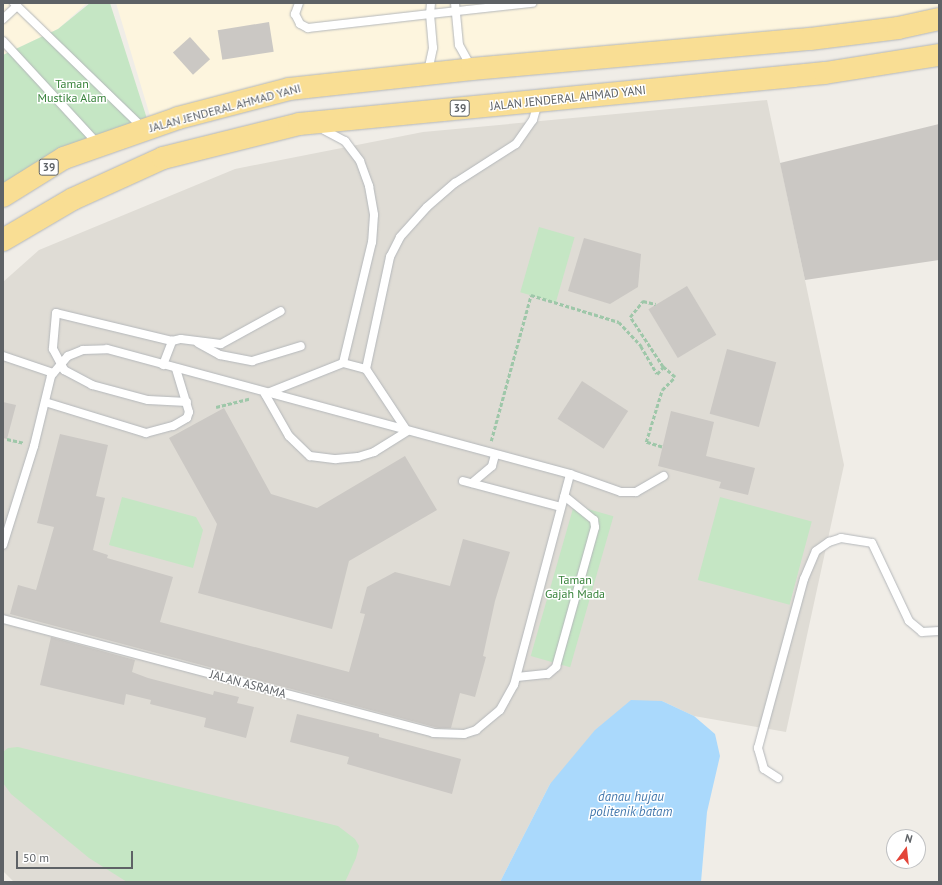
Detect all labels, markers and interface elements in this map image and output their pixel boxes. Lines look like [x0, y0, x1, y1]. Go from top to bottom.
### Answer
park label: Taman Mustika Alam [37, 77, 107, 105]
street label: JALAN JENDERAL AHMAD YANI [147, 81, 303, 135]
street label: JALAN JENDERAL AHMAD YANI [489, 83, 647, 113]
road number: 39 [449, 99, 471, 117]
road number: 39 [38, 158, 60, 176]
park label: Taman Gajah Mada [545, 573, 605, 601]
street label: JALAN ASRAMA [208, 667, 288, 701]
water label: danau hujau politenik batam [590, 790, 672, 821]
north arrow [886, 829, 926, 869]
text: N [904, 831, 914, 846]
scale bar [18, 843, 135, 869]
text: 50 m [23, 850, 49, 865]

